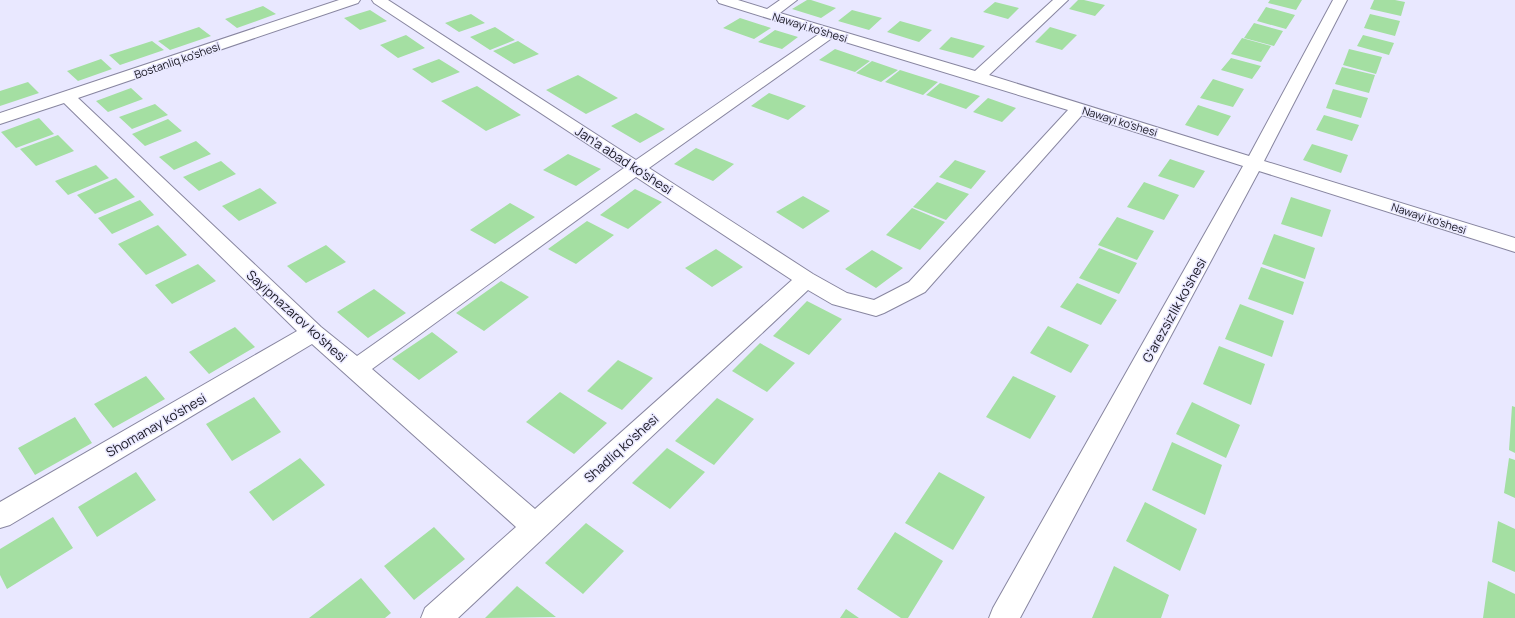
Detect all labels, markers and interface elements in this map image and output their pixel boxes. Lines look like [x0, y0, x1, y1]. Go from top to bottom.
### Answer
street label: Nawayi ko'shesi [771, 8, 849, 46]
street label: Bostanliq ko'shesi [132, 38, 222, 82]
street label: Nawayi ko'shesi [1081, 102, 1159, 140]
street label: Jan'a abad ko'shesi [572, 122, 676, 198]
street label: Nawayi ko'shesi [1390, 199, 1468, 237]
street label: G'arezsizlik ko'shesi [1138, 254, 1210, 366]
street label: Sayipnazarov ko'shesi [243, 266, 351, 366]
street label: Shomanay ko'shesi [103, 389, 209, 461]
street label: Shadliq ko'shesi [580, 410, 662, 486]

